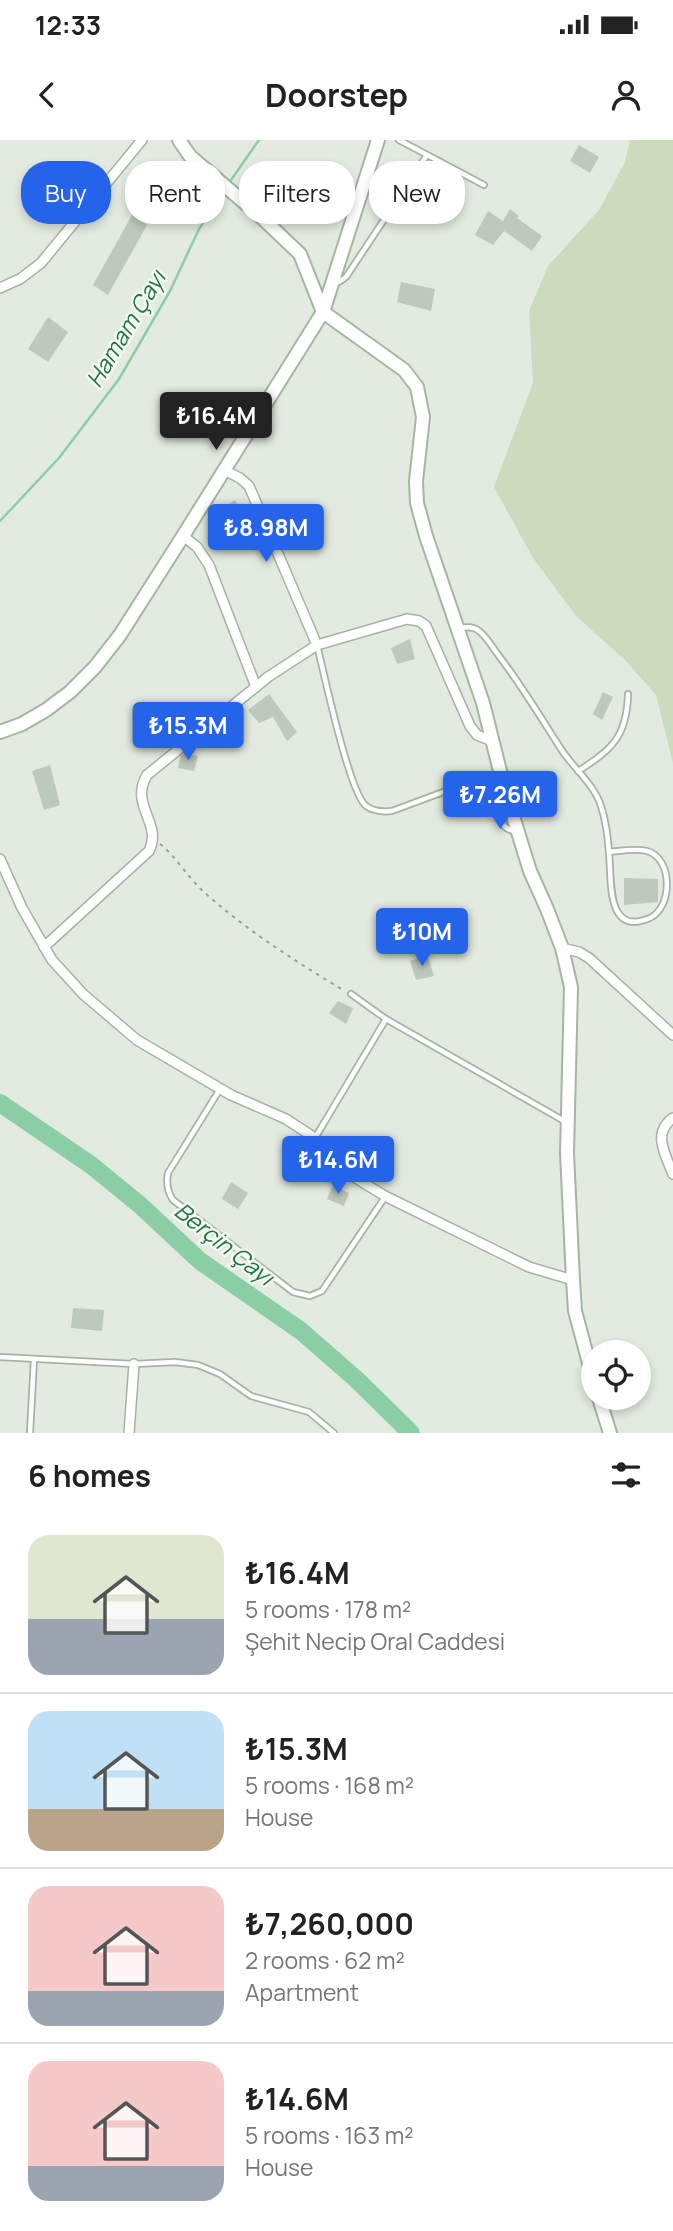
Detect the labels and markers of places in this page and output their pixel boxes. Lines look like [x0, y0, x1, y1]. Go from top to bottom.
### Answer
pin: ₺16.4M [159, 392, 273, 452]
pin: ₺8.98M [209, 504, 323, 564]
pin: ₺15.3M [131, 702, 245, 762]
pin: ₺7.26M [443, 772, 557, 831]
pin: ₺10M [381, 908, 463, 968]
pin: ₺14.6M [281, 1136, 395, 1196]

